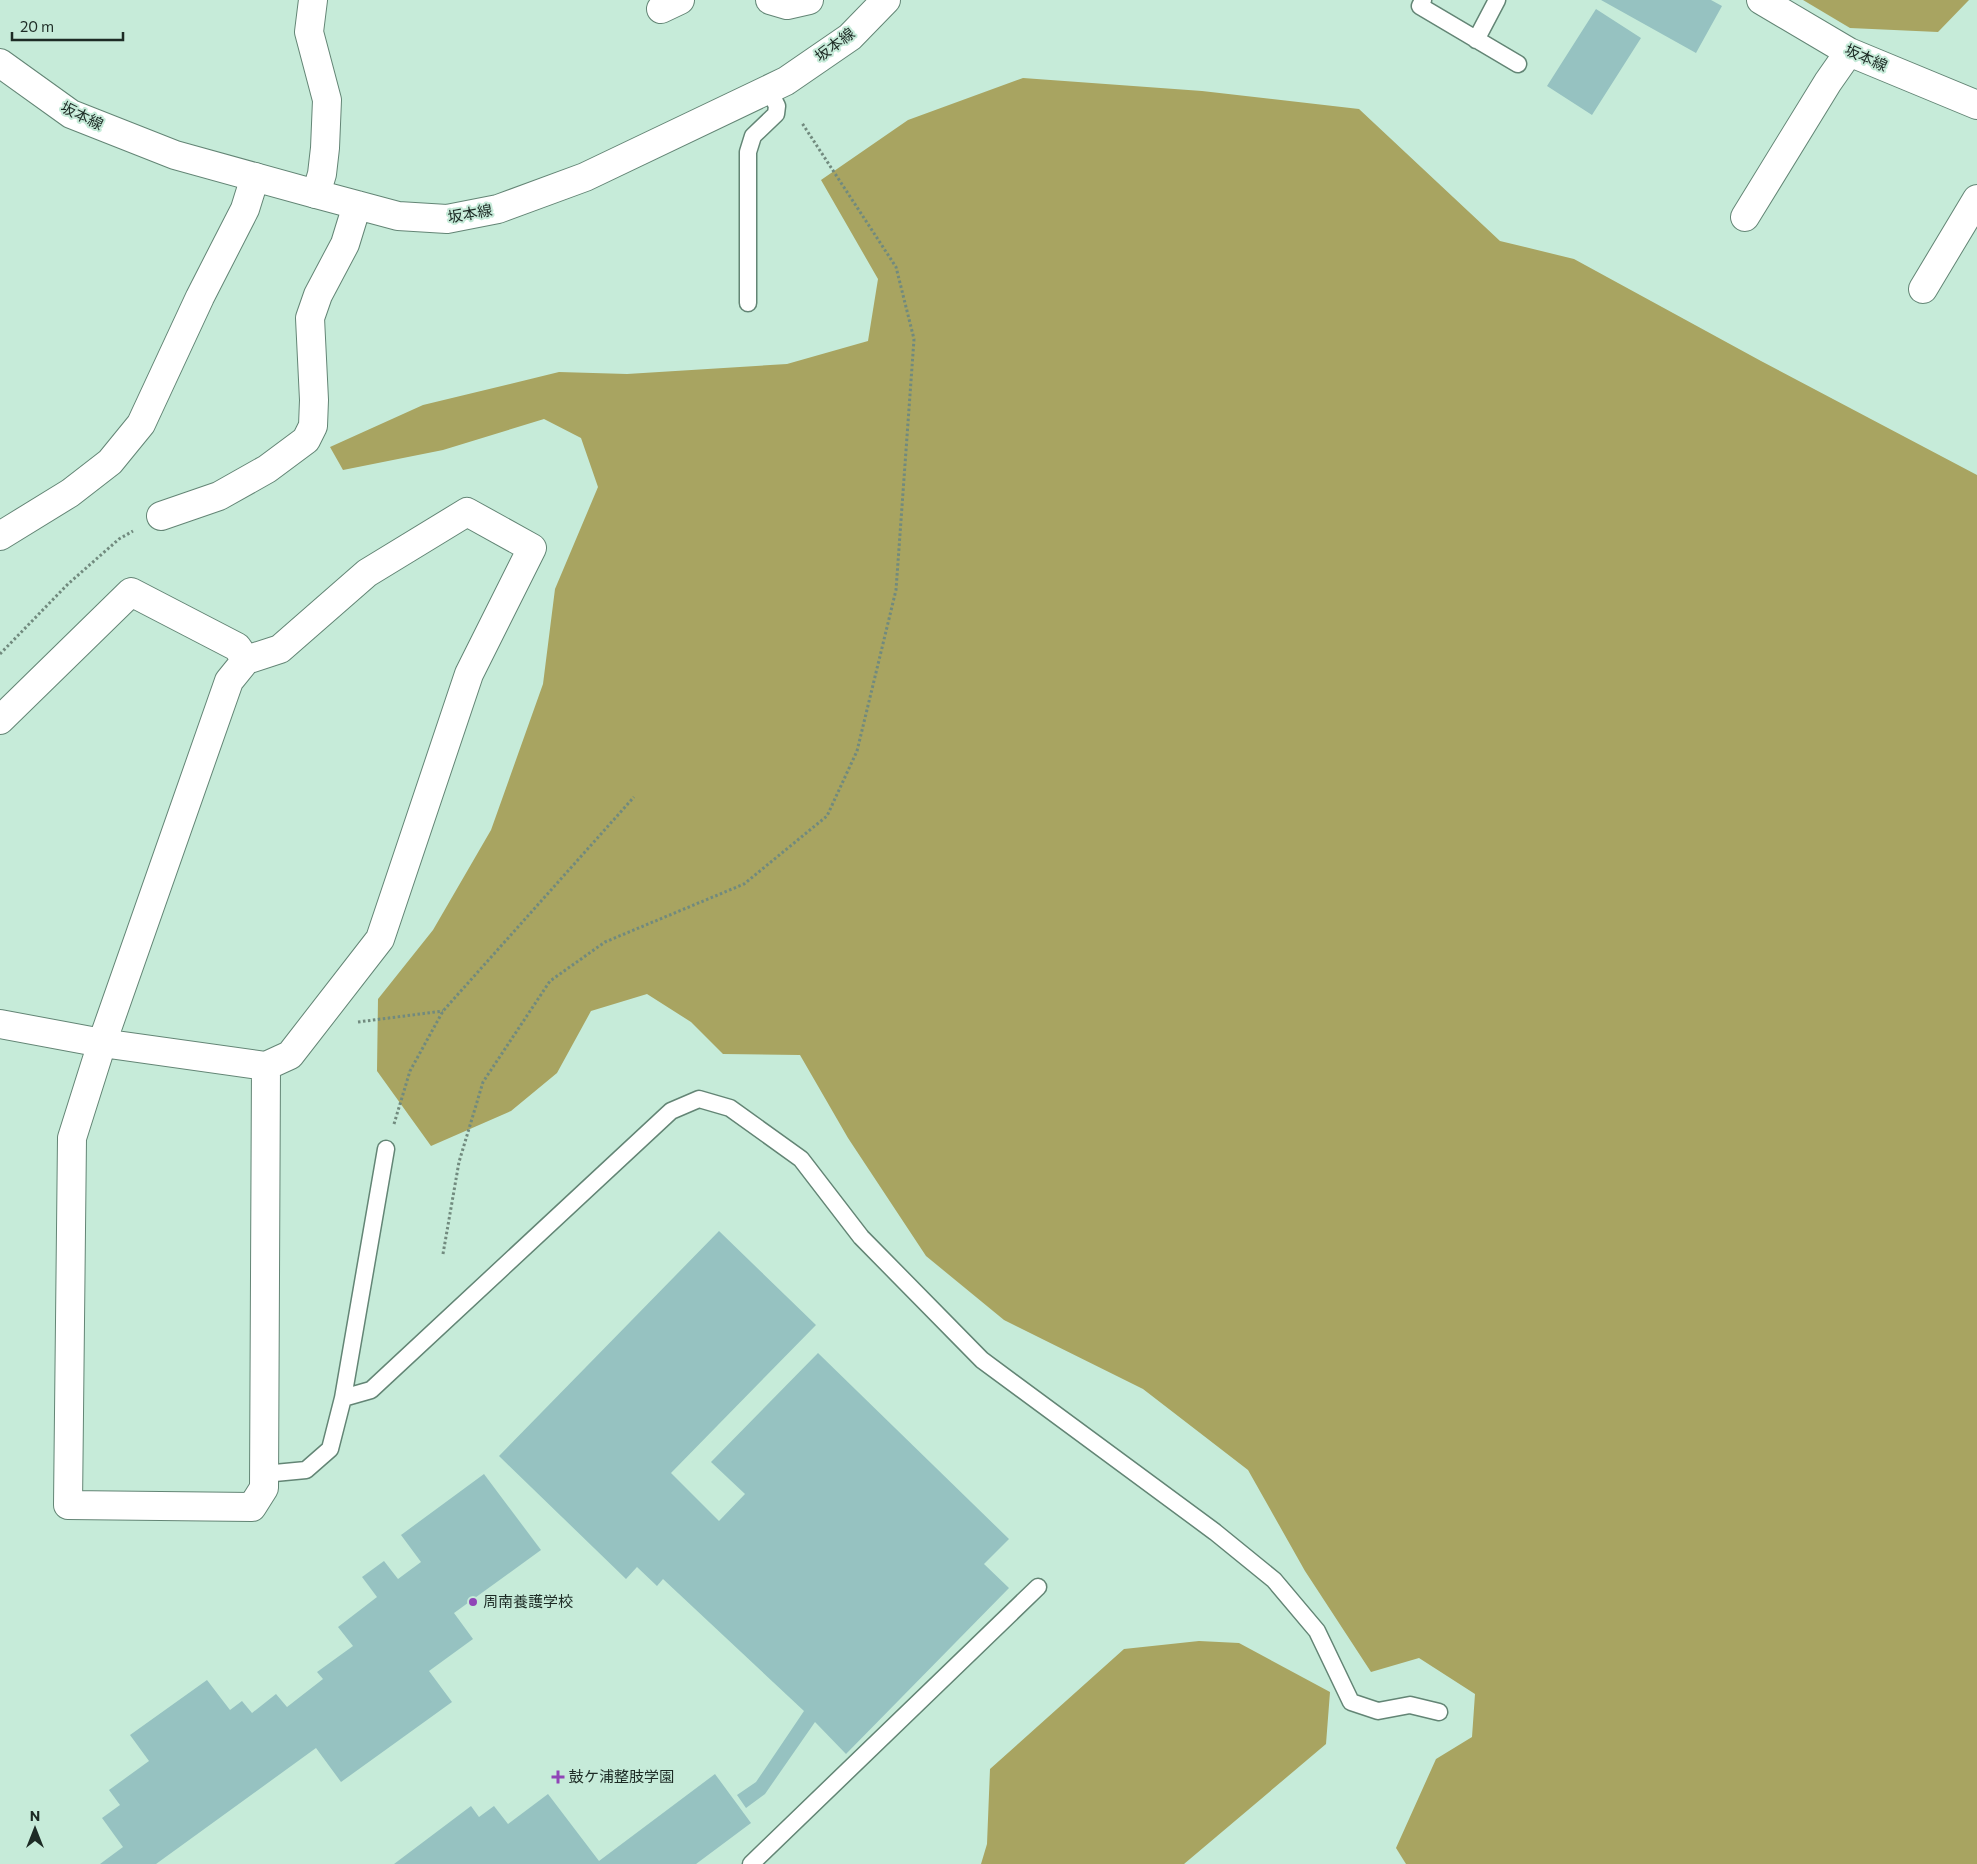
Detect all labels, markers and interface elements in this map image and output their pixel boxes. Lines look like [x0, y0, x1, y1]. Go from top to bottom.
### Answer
scale bar [12, 10, 124, 42]
text: 20 m [20, 17, 54, 35]
street label: 坂本線 [811, 23, 858, 65]
street label: 坂本線 [1842, 40, 1891, 74]
street label: 坂本線 [58, 97, 107, 133]
street label: 坂本線 [446, 200, 494, 226]
place label: 周南養護学校 [483, 1592, 573, 1610]
marker: 周南養護学校 [467, 1596, 479, 1608]
place label: 鼓ケ浦整肢学園 [569, 1767, 674, 1785]
marker: 鼓ケ浦整肢学園 [551, 1770, 565, 1784]
north arrow [10, 1804, 60, 1854]
text: N [30, 1807, 40, 1824]

